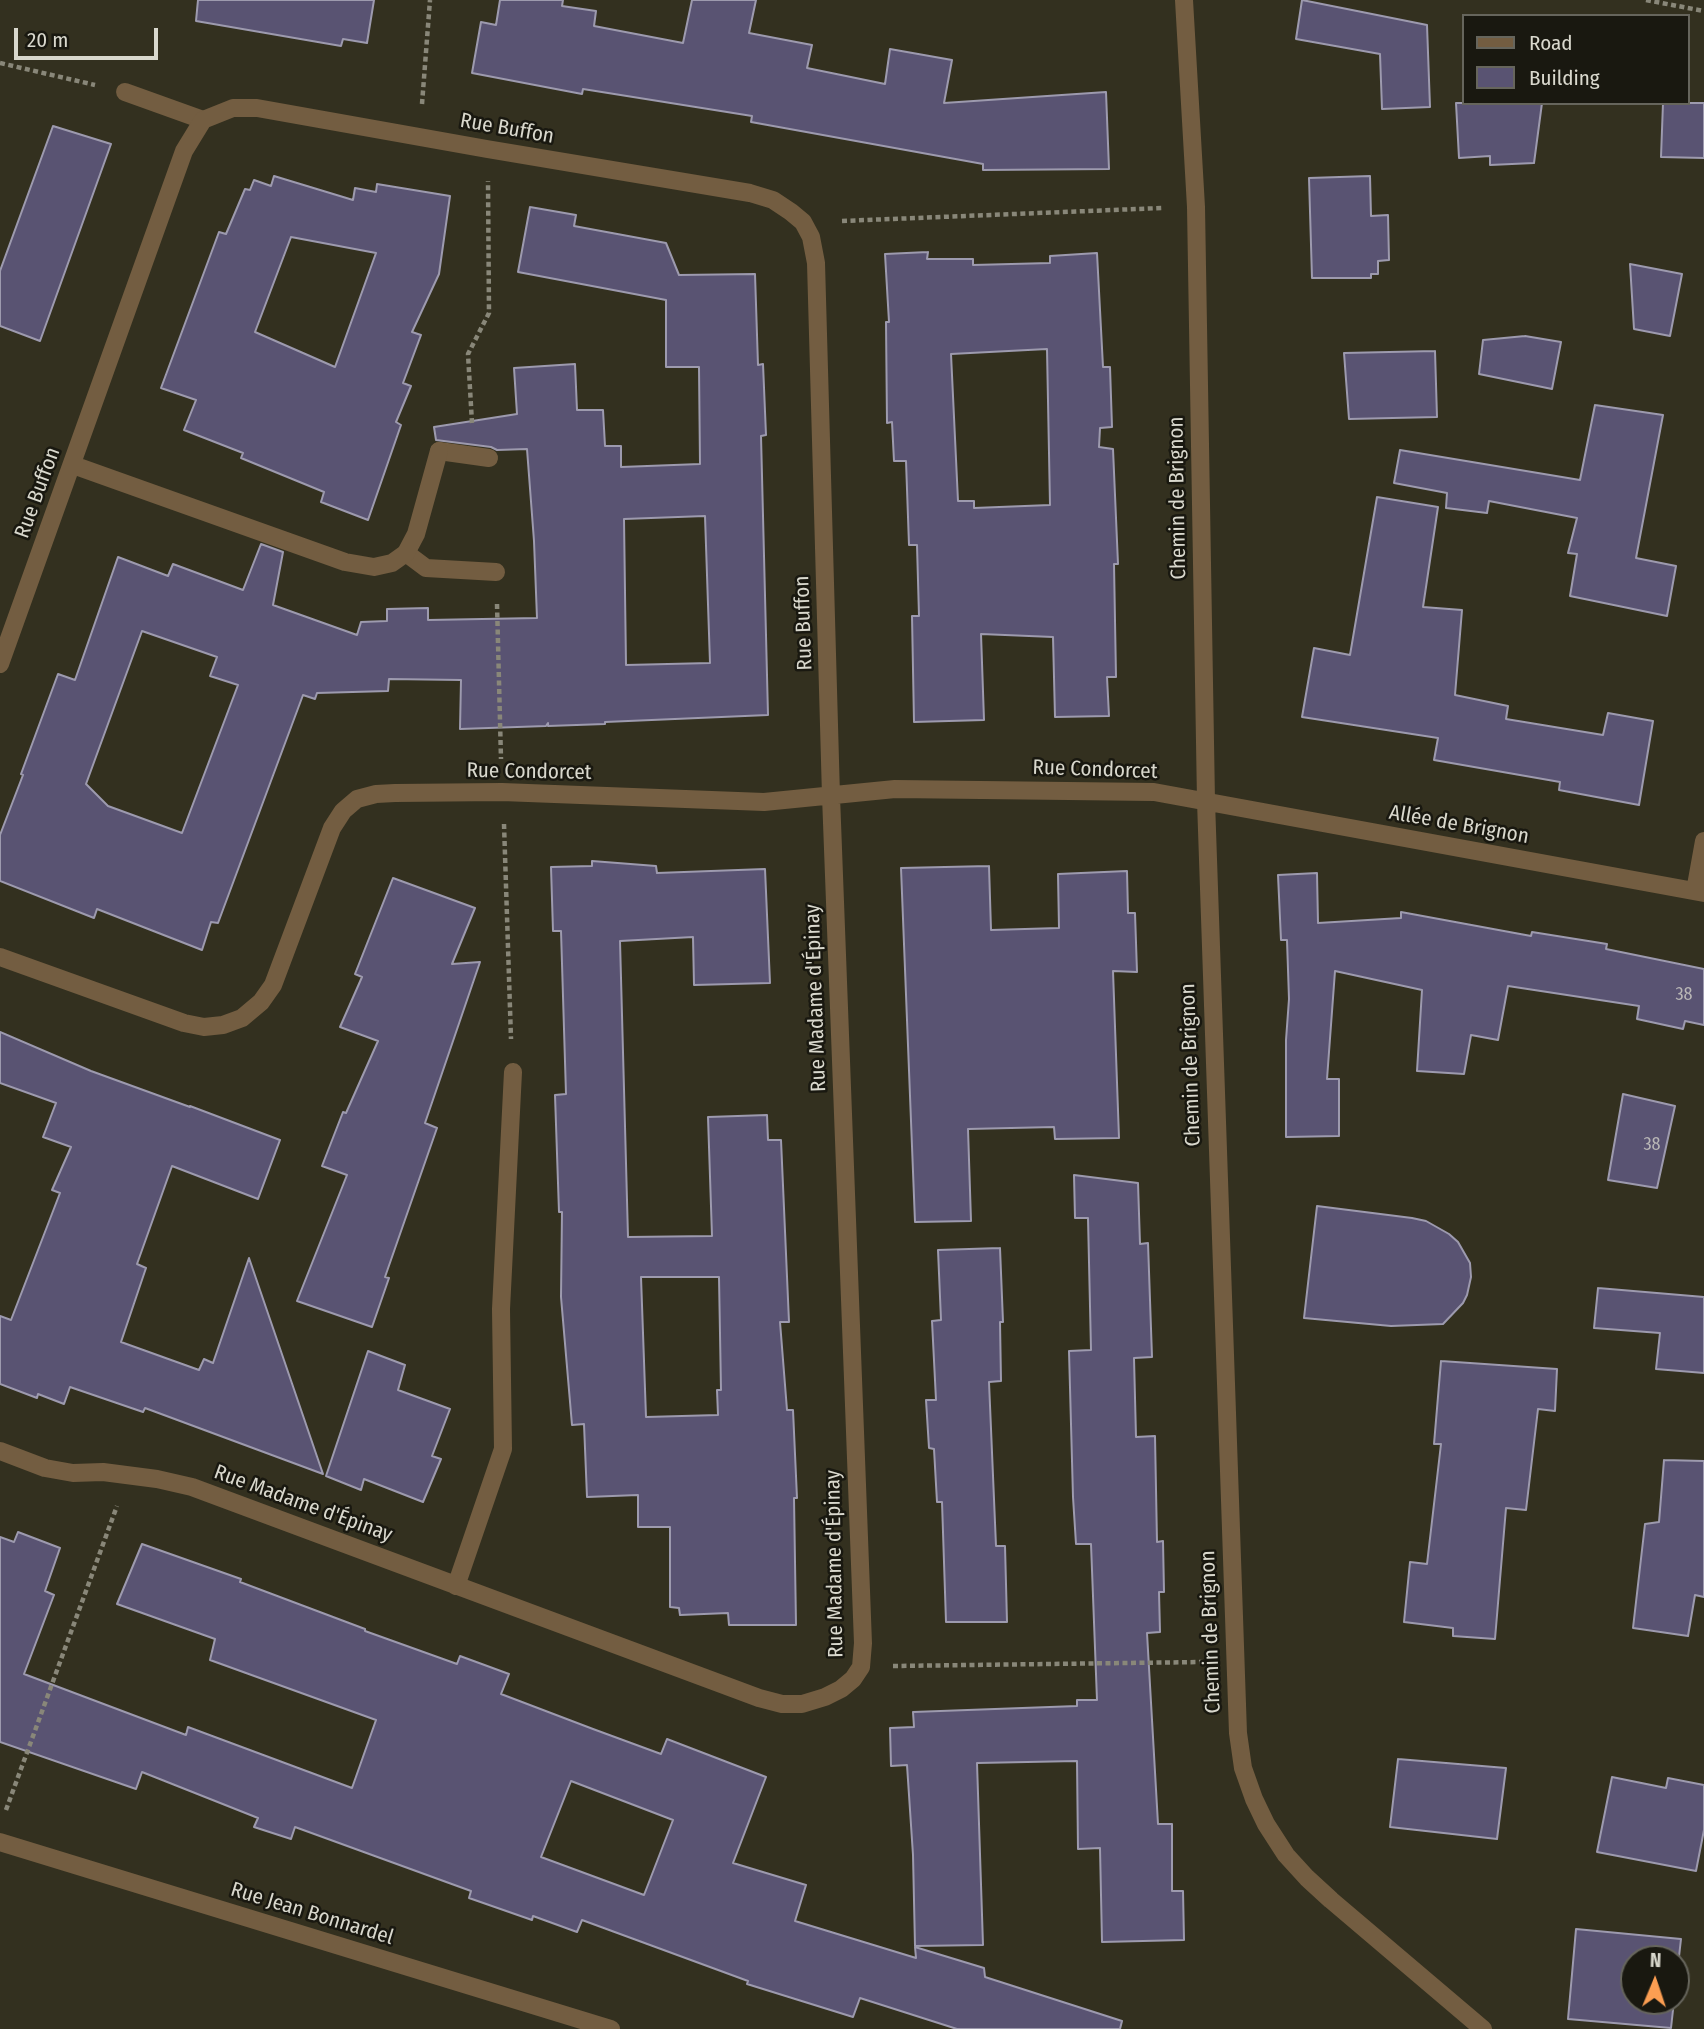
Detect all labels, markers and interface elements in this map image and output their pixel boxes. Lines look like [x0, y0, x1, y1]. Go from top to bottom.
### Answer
scale bar [18, 14, 161, 58]
legend [1462, 14, 1690, 105]
text: 20 m [27, 27, 68, 53]
text: Road [1529, 30, 1573, 56]
text: Building [1529, 65, 1600, 91]
street label: Rue Buffon [458, 108, 556, 150]
street label: Chemin de Brignon [1164, 416, 1192, 580]
street label: Rue Buffon [10, 444, 66, 542]
street label: Rue Buffon [790, 575, 818, 671]
street label: Rue Condorcet [1032, 755, 1158, 785]
street label: Rue Condorcet [466, 758, 592, 786]
street label: Allée de Brignon [1387, 800, 1531, 850]
street label: Rue Madame d'Épinay [800, 904, 832, 1092]
street label: Chemin de Brignon [1176, 983, 1206, 1147]
house number: 38 [1675, 984, 1693, 1006]
house number: 38 [1643, 1134, 1661, 1156]
street label: Rue Madame d'Épinay [210, 1460, 396, 1548]
street label: Rue Madame d'Épinay [821, 1470, 849, 1658]
street label: Chemin de Brignon [1196, 1550, 1226, 1714]
street label: Rue Jean Bonnardel [228, 1877, 396, 1951]
north arrow [1620, 1945, 1690, 2015]
text: N [1650, 1949, 1662, 1972]

